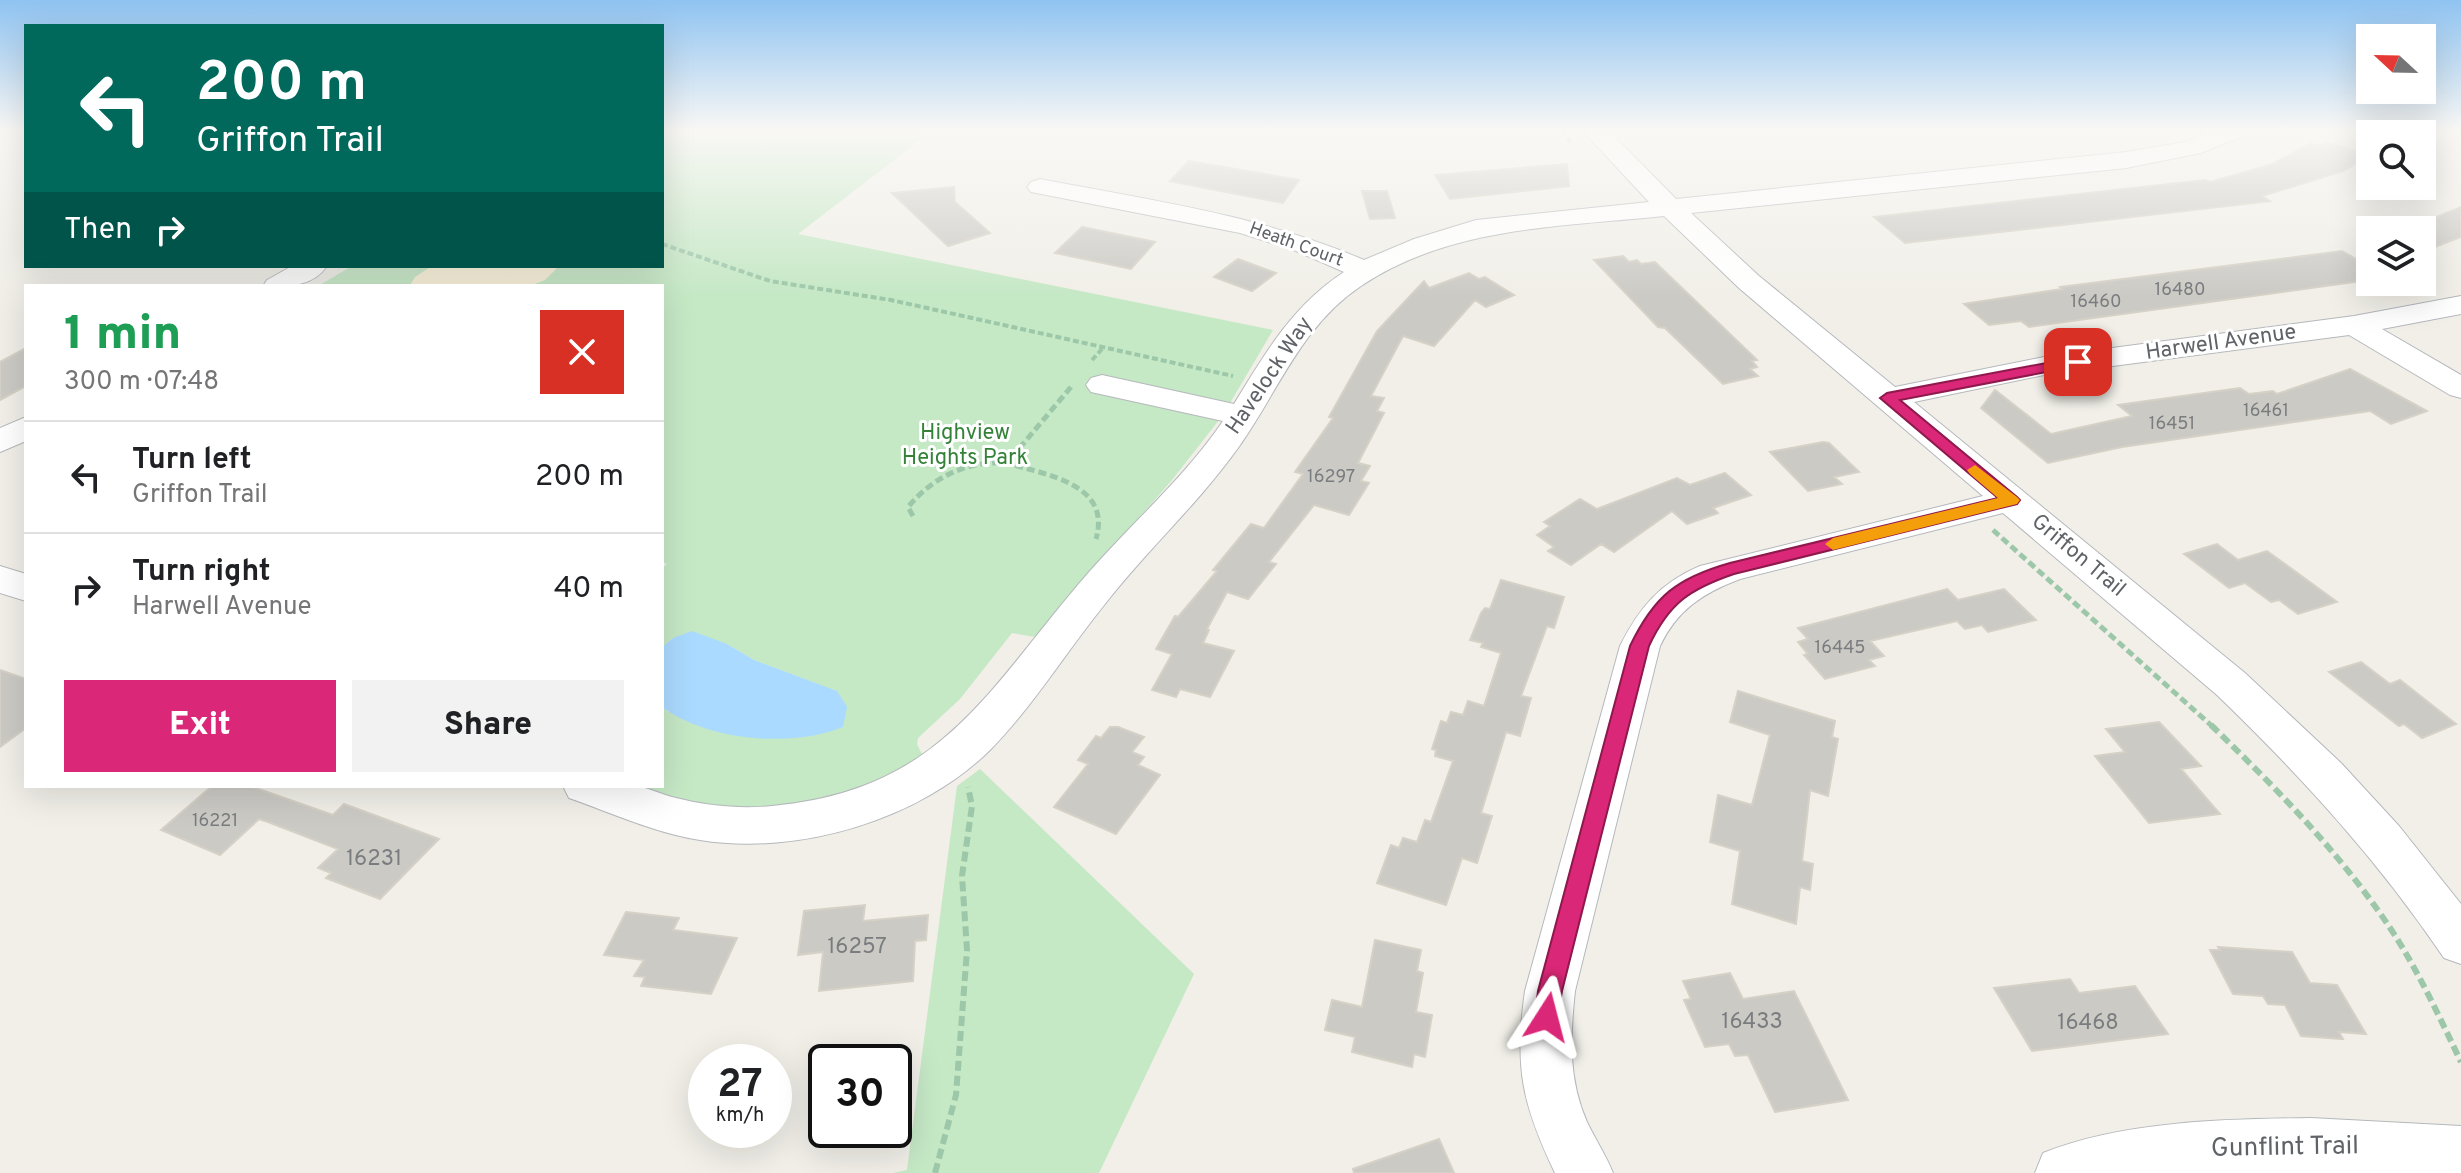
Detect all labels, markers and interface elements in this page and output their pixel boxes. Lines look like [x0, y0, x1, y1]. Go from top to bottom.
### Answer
north arrow [2356, 24, 2436, 104]
map controls [2356, 24, 2436, 296]
text: 200 m [196, 50, 367, 120]
icon: left [64, 56, 168, 160]
text: Griffon Trail [196, 119, 384, 165]
button: search [2356, 120, 2436, 200]
icon: right [148, 208, 192, 252]
text: Then [64, 212, 132, 249]
button: layers [2356, 216, 2436, 296]
street label: Heath Court [1246, 217, 1346, 273]
house number: 16480 [2154, 279, 2206, 302]
house number: 16460 [2071, 291, 2121, 314]
text: 1 min [64, 306, 181, 366]
button: close [540, 310, 624, 394]
street label: Havelock Way [1221, 312, 1319, 440]
street label: Harwell Avenue [2144, 319, 2298, 367]
pin [2044, 328, 2112, 396]
icon: arrive [2056, 340, 2100, 384]
text: 300 m · 07:48 [64, 366, 219, 399]
house number: 16461 [2243, 400, 2289, 423]
house number: 16451 [2149, 413, 2195, 436]
park label: Highview Heights Park [902, 420, 1028, 472]
text: Turn left [132, 442, 252, 479]
icon: left [64, 455, 108, 499]
text: 200 m [535, 459, 624, 496]
house number: 16297 [1307, 466, 1355, 489]
text: Griffon Trail [132, 479, 268, 512]
street label: Griffon Trail [2025, 509, 2131, 603]
text: Turn right [132, 554, 270, 591]
icon: right [64, 567, 108, 611]
text: 40 m [554, 571, 624, 608]
text: Harwell Avenue [132, 591, 312, 624]
house number: 16445 [1815, 637, 1866, 660]
button: Exit [64, 680, 336, 772]
button: Share [352, 680, 624, 772]
house number: 16221 [192, 810, 238, 833]
house number: 16231 [346, 846, 402, 873]
house number: 16257 [827, 934, 887, 961]
position arrow [1505, 975, 1589, 1059]
house number: 16433 [1721, 1009, 1783, 1036]
house number: 16468 [2057, 1010, 2119, 1037]
speed limit sign: 30 [808, 1044, 912, 1148]
text: 27 [717, 1061, 763, 1111]
text: km/h [716, 1103, 764, 1129]
street label: Gunflint Trail [2211, 1130, 2359, 1166]

